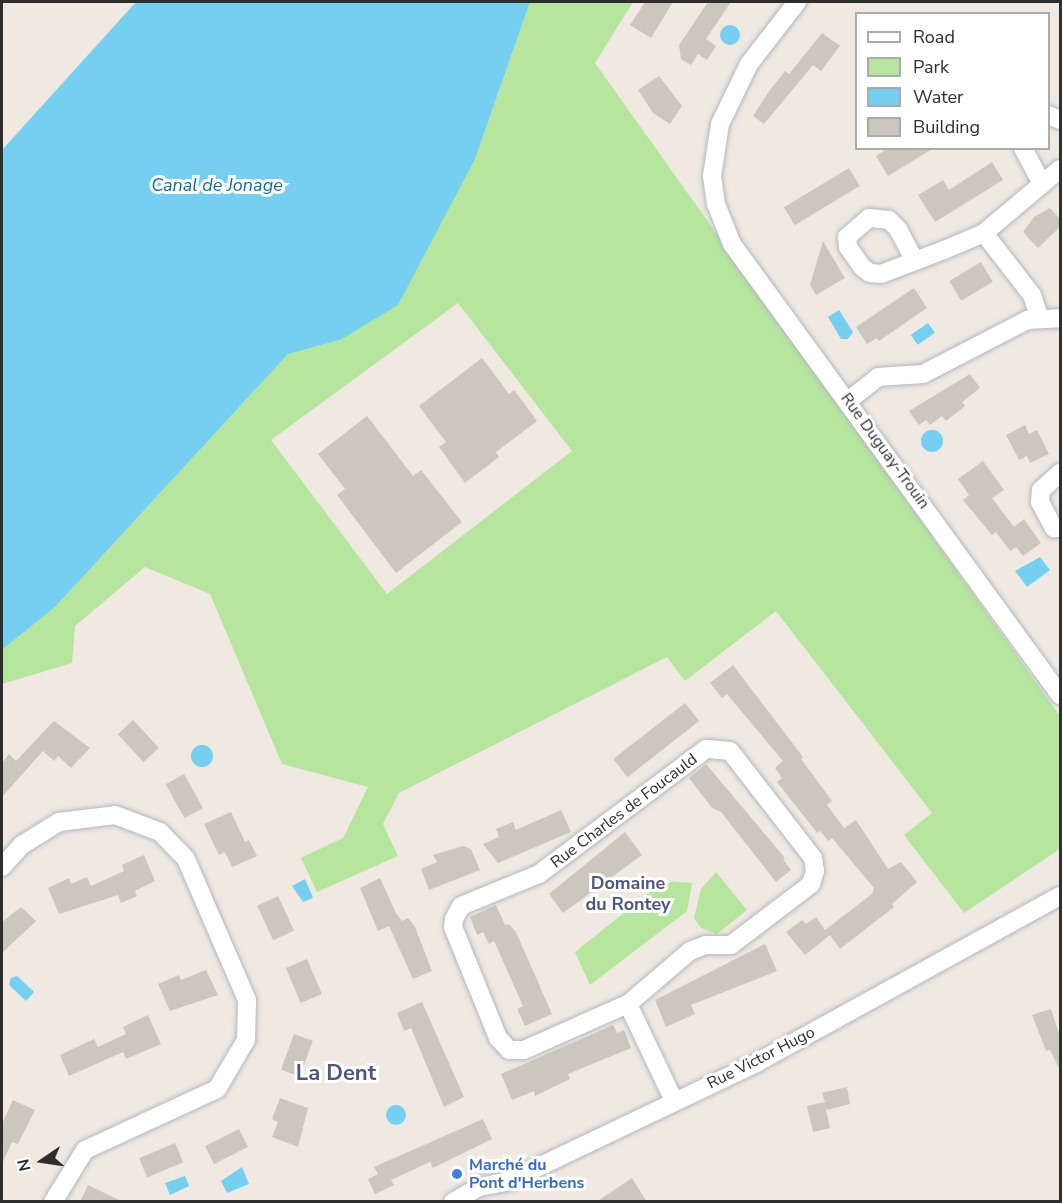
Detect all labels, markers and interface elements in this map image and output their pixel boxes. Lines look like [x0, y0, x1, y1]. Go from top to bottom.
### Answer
legend [855, 12, 1050, 150]
text: Road [913, 25, 955, 49]
text: Park [913, 55, 949, 79]
text: Water [913, 85, 964, 109]
text: Building [913, 115, 980, 139]
water label: Canal de Jonage [151, 174, 283, 196]
street label: Rue Duguay-Trouin [837, 389, 933, 513]
street label: Rue Charles de Foucauld [547, 750, 701, 872]
district label: Domaine du Rontey [586, 873, 670, 916]
street label: Rue Victor Hugo [704, 1023, 818, 1093]
district label: La Dent [296, 1061, 376, 1087]
north arrow [12, 1131, 72, 1191]
place label: Marché du Pont d'Herbens [469, 1155, 584, 1193]
text: N [12, 1157, 37, 1173]
marker: Marché du Pont d'Herbens [450, 1167, 464, 1181]

